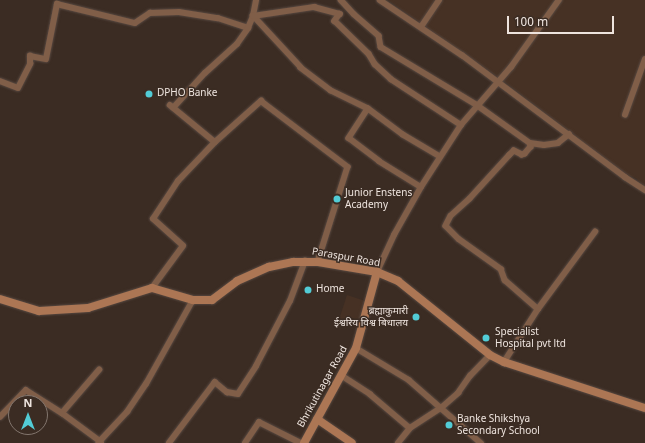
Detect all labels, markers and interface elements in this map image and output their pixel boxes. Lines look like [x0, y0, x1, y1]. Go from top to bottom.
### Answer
scale bar [509, 8, 616, 34]
text: 100 m [514, 15, 548, 31]
place label: DPHO Banke [157, 88, 217, 100]
marker: DPHO Banke [144, 89, 154, 99]
place label: Junior Enstens Academy [345, 187, 412, 210]
marker: Junior Enstens Academy [332, 194, 342, 204]
street label: Paraspur Road [311, 246, 381, 270]
place label: Home [316, 284, 344, 296]
marker: Home [303, 285, 313, 295]
place label: ब्रह्माकुमारी ईश्वरिय विश्व बिधालय [334, 305, 408, 328]
marker: ब्रह्माकुमारी ईश्वरिय विश्व बिधालय [411, 312, 421, 322]
place label: Specialist Hospital pvt ltd [495, 326, 566, 350]
marker: Specialist Hospital pvt ltd [480, 332, 492, 344]
street label: Bhrikutinagar Road [296, 344, 350, 430]
north arrow [8, 395, 48, 435]
text: N [24, 397, 32, 411]
place label: Banke Shikshya Secondary School [457, 413, 540, 436]
marker: Banke Shikshya Secondary School [444, 420, 454, 430]

